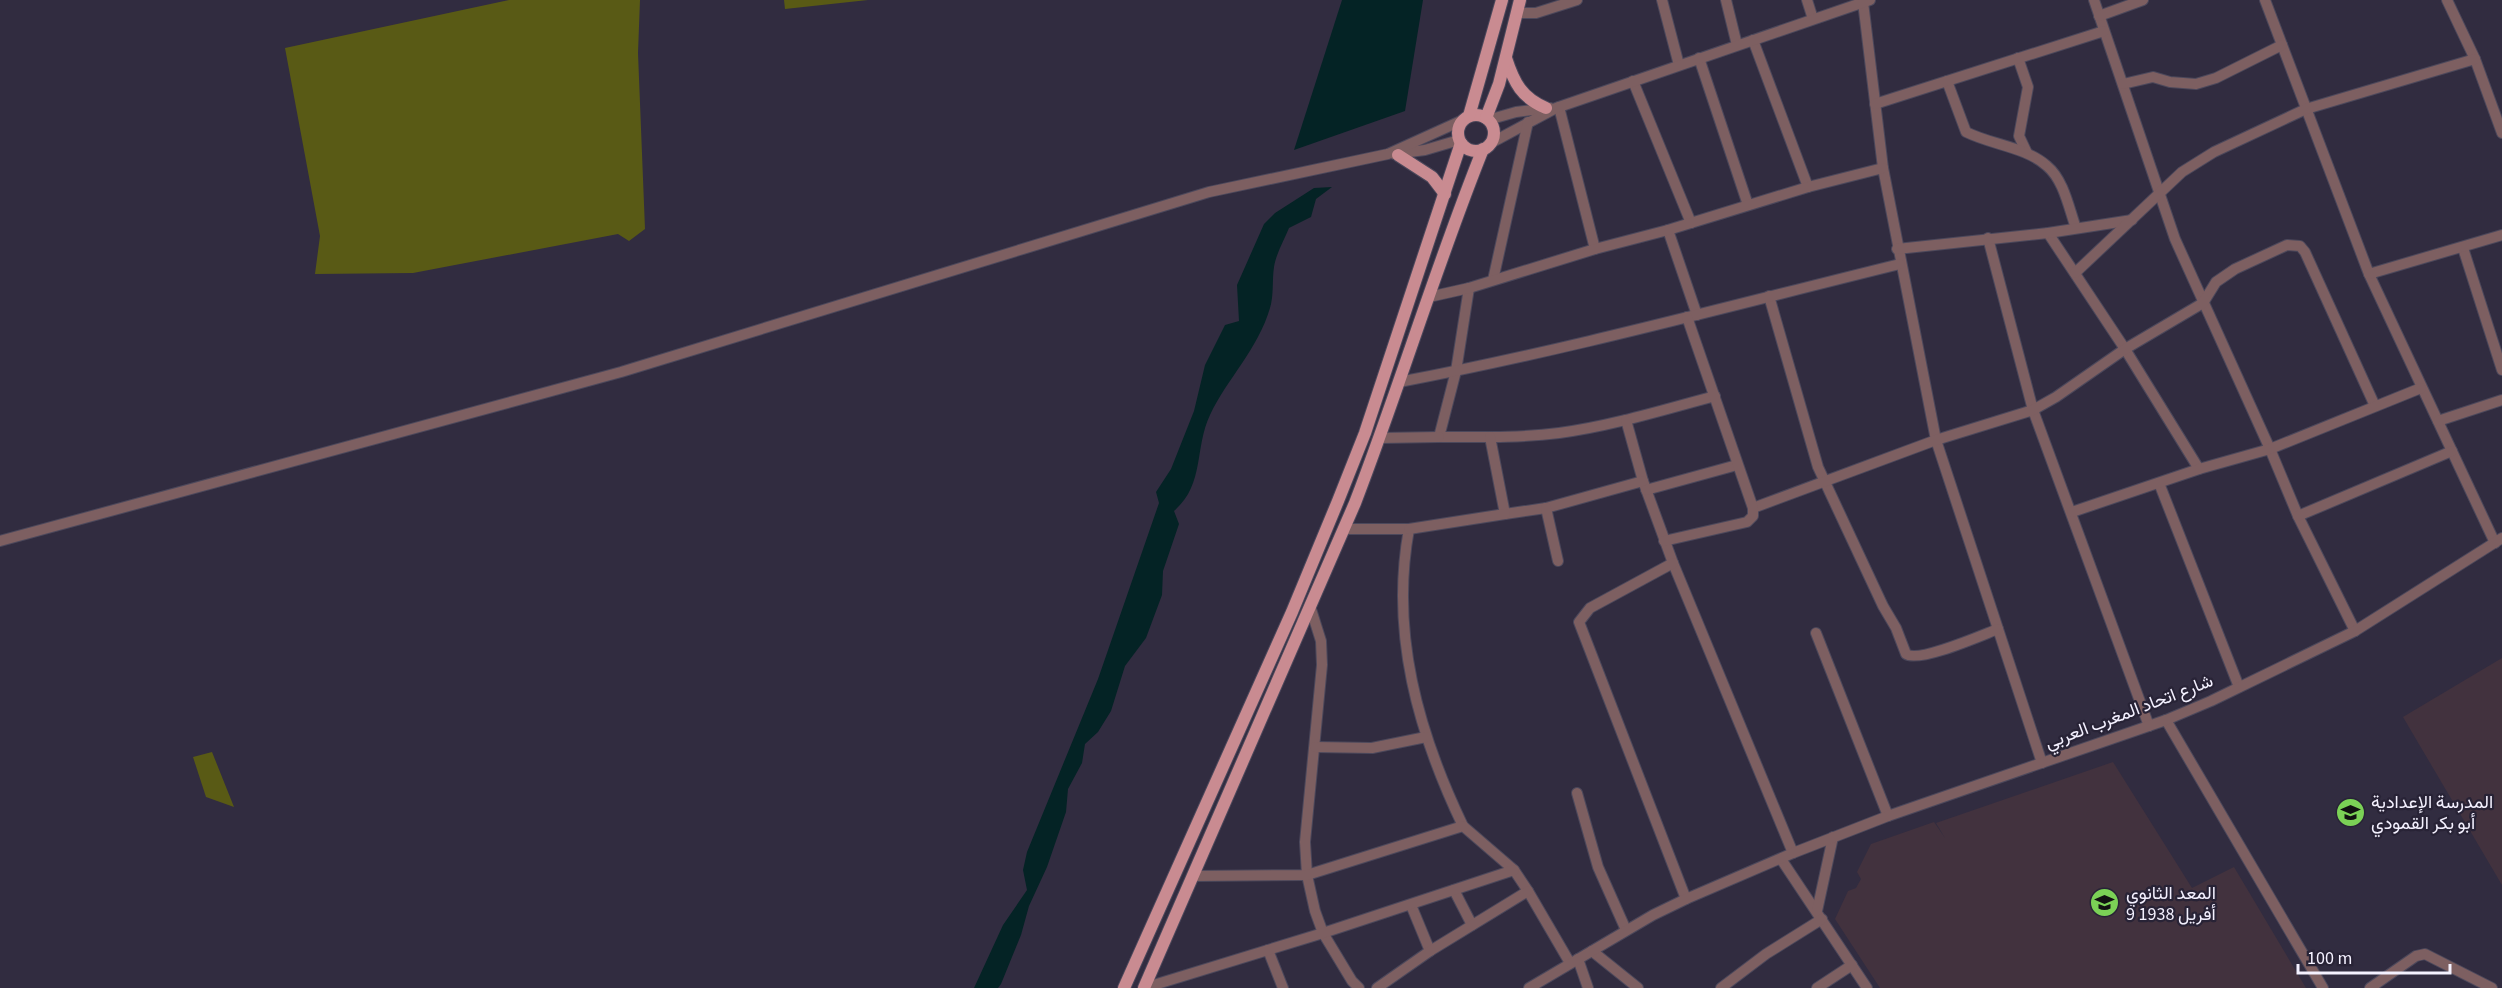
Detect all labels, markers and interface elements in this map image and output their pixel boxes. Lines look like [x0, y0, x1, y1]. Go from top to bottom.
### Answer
street label: شارع اتحاد المغرب العربي [2041, 668, 2217, 758]
place label: المدرسة الإعدادية أبو بكر القمودي [2371, 790, 2493, 838]
school or university icon: المدرسة الإعدادية أبو بكر القمودي [2334, 796, 2366, 828]
place label: المعد الثانوي 9 أفريل 1938 [2126, 881, 2216, 927]
school or university icon: المعد الثانوي 9 أفريل 1938 [2089, 887, 2121, 919]
scale bar [2298, 937, 2450, 975]
text: 100 m [2307, 946, 2352, 971]

